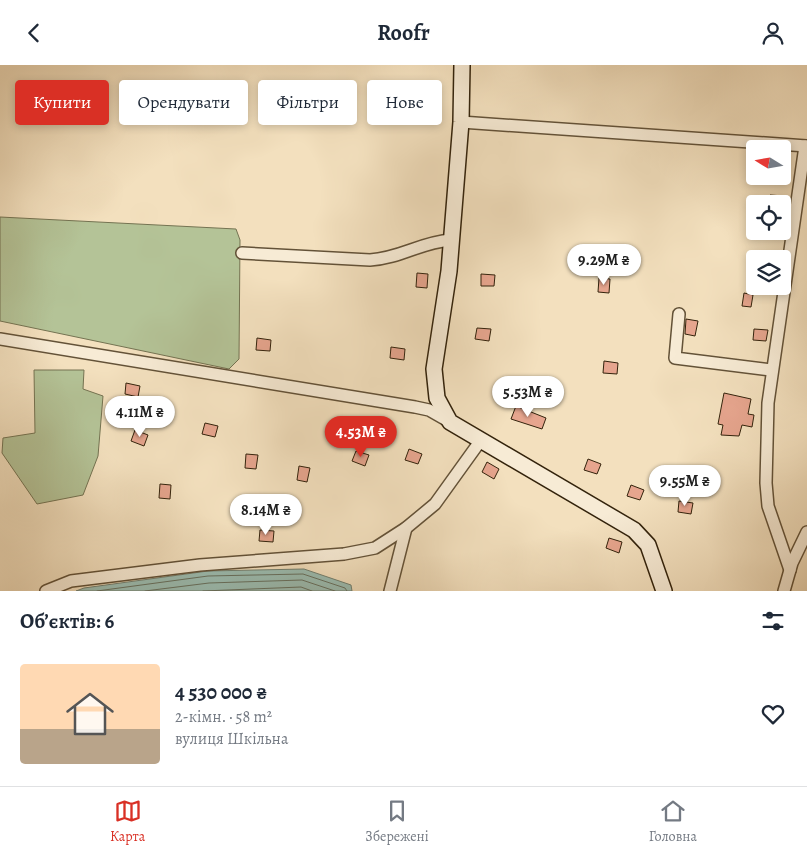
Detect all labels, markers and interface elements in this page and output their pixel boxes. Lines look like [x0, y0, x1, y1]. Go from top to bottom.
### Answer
text: Roofr [377, 18, 430, 48]
icon: back [20, 19, 48, 47]
icon: person [759, 19, 787, 47]
chip: Купити [15, 80, 109, 125]
chip: Орендувати [119, 80, 248, 125]
chip: Фільтри [258, 80, 357, 125]
chip: Нове [367, 80, 442, 125]
north arrow [746, 140, 791, 185]
map controls [746, 140, 791, 295]
button: locate [746, 195, 791, 240]
pin: 9.29M ₴ [558, 243, 650, 286]
text: 9.29M ₴ [578, 249, 630, 271]
button: layers [746, 250, 791, 295]
pin: 5.53M ₴ [482, 375, 574, 418]
text: 5.53M ₴ [503, 381, 553, 403]
pin: 4.11M ₴ [94, 395, 186, 438]
text: 4.11M ₴ [116, 401, 164, 423]
pin: 4.53M ₴ [315, 415, 407, 458]
text: 4.53M ₴ [336, 421, 386, 443]
pin: 9.55M ₴ [639, 465, 731, 507]
text: 9.55M ₴ [660, 470, 710, 492]
pin: 8.14M ₴ [220, 493, 312, 536]
text: 8.14M ₴ [241, 499, 291, 521]
text: Об’єктів: 6 [20, 607, 114, 635]
icon: filters [759, 607, 787, 635]
text: 4 530 000 ₴ [175, 678, 267, 706]
icon: home [60, 684, 120, 744]
icon: heart [759, 700, 787, 728]
text: 2-кімн. · 58 m² [175, 706, 272, 728]
text: вулиця Шкільна [175, 728, 288, 750]
tab: Карта [110, 797, 145, 846]
tab: Збережені [365, 797, 429, 846]
tab: Головна [649, 797, 697, 846]

